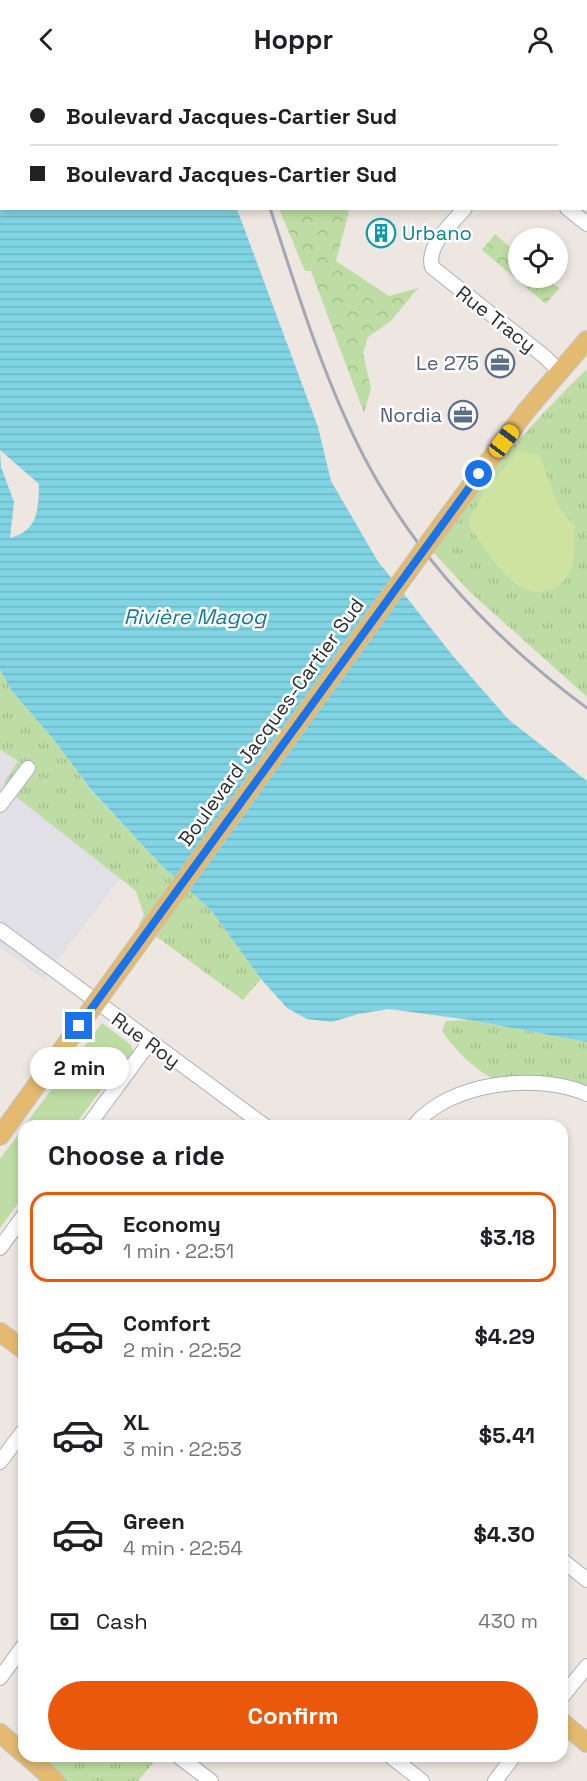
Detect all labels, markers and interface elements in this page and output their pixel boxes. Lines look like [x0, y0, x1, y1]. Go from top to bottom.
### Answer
text: Hoppr [254, 22, 333, 57]
icon: back [30, 23, 63, 56]
icon: person [524, 23, 557, 56]
text: Boulevard Jacques-Cartier Sud [66, 102, 397, 130]
text: Boulevard Jacques-Cartier Sud [66, 160, 397, 188]
building icon: Urbano [365, 217, 397, 249]
place label: Urbano [402, 220, 472, 246]
map controls [508, 228, 568, 288]
button: locate [508, 228, 568, 288]
street label: Rue Tracy [451, 280, 541, 358]
office icon: Le 275 [484, 347, 516, 379]
place label: Le 275 [416, 350, 479, 376]
office icon: Nordia [447, 399, 479, 431]
place label: Nordia [380, 402, 442, 428]
car [486, 421, 522, 461]
route start [465, 460, 492, 487]
street label: Boulevard Jacques-Cartier Sud [172, 593, 370, 851]
water label: Rivière Magog [124, 603, 268, 630]
street label: Rue Roy [106, 1006, 186, 1074]
route end [65, 1012, 92, 1039]
callout: 2 min [29, 1047, 128, 1089]
text: 2 min [54, 1055, 105, 1081]
text: Choose a ride [48, 1138, 225, 1173]
icon: car [51, 1210, 105, 1264]
text: Economy [123, 1210, 221, 1238]
text: $3.18 [480, 1223, 535, 1251]
text: 1 min · 22:51 [123, 1238, 234, 1264]
icon: car [51, 1309, 105, 1363]
text: Comfort [123, 1309, 211, 1337]
text: $4.29 [475, 1322, 535, 1350]
text: 2 min · 22:52 [123, 1337, 242, 1363]
icon: car [51, 1408, 105, 1462]
text: XL [123, 1408, 149, 1436]
text: $5.41 [479, 1421, 535, 1449]
text: 3 min · 22:53 [123, 1436, 242, 1462]
icon: car [51, 1507, 105, 1561]
text: Green [123, 1507, 185, 1535]
text: $4.30 [473, 1520, 535, 1548]
text: 4 min · 22:54 [123, 1535, 243, 1561]
icon: cash [48, 1605, 81, 1638]
text: Cash [96, 1607, 148, 1635]
text: 430 m [478, 1608, 538, 1634]
button: Confirm [48, 1681, 538, 1750]

